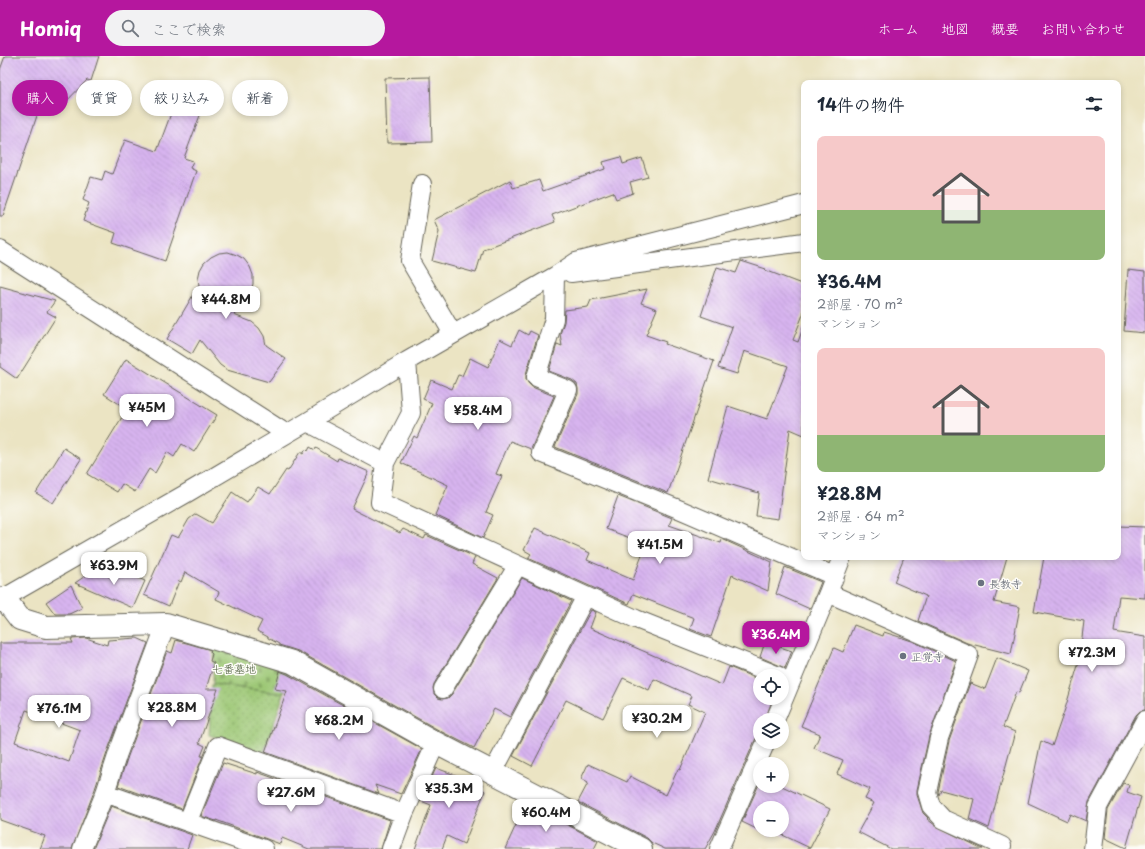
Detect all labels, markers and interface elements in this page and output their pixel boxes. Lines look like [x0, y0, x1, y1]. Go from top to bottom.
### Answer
search box [105, 10, 385, 46]
text: Homiq [20, 14, 81, 42]
icon: search [119, 17, 141, 39]
text: ここで検索 [151, 17, 226, 40]
text: ホーム [878, 18, 919, 39]
text: 地図 [941, 18, 969, 39]
text: 概要 [991, 18, 1019, 39]
text: お問い合わせ [1041, 18, 1125, 39]
chip: 購入 [12, 80, 68, 116]
chip: 賃貸 [76, 80, 132, 116]
chip: 絞り込み [140, 80, 224, 116]
chip: 新着 [232, 80, 288, 116]
text: 14件の物件 [817, 91, 905, 117]
icon: filters [1083, 93, 1105, 115]
icon: home [925, 162, 997, 234]
text: ¥36.4M [817, 268, 882, 294]
pin: ¥44.8M [193, 286, 259, 320]
text: ¥44.8M [201, 289, 251, 308]
text: 2部屋 · 70 m² [817, 294, 903, 313]
text: マンション [817, 313, 881, 332]
icon: home [925, 374, 997, 446]
pin: ¥45M [123, 394, 171, 428]
text: ¥45M [128, 397, 166, 416]
pin: ¥58.4M [445, 397, 511, 431]
text: ¥58.4M [453, 400, 503, 419]
text: ¥28.8M [817, 480, 882, 506]
text: 2部屋 · 64 m² [817, 506, 905, 525]
text: マンション [817, 525, 881, 544]
pin: ¥41.5M [627, 531, 693, 565]
text: ¥41.5M [637, 534, 683, 553]
pin: ¥63.9M [81, 552, 147, 586]
text: ¥63.9M [90, 555, 138, 574]
place label: 長教寺 [989, 575, 1022, 592]
marker: 長教寺 [976, 578, 986, 588]
pin: ¥36.4M [743, 621, 809, 655]
text: ¥36.4M [751, 624, 801, 643]
pin: ¥72.3M [1059, 639, 1125, 673]
text: ¥72.3M [1068, 642, 1116, 661]
place label: 正覚寺 [911, 648, 944, 665]
marker: 正覚寺 [898, 651, 908, 661]
park label: 七番墓地 [212, 660, 256, 677]
map controls [753, 669, 789, 837]
button: locate [753, 669, 789, 705]
pin: ¥28.8M [139, 694, 205, 728]
pin: ¥76.1M [26, 695, 92, 729]
text: ¥28.8M [147, 697, 197, 716]
text: ¥76.1M [37, 698, 81, 717]
pin: ¥30.2M [624, 705, 690, 739]
pin: ¥68.2M [306, 707, 372, 741]
text: ¥30.2M [631, 708, 683, 727]
text: ¥68.2M [314, 710, 364, 729]
button: layers [753, 713, 789, 749]
button: + [753, 757, 789, 793]
pin: ¥35.3M [416, 775, 482, 809]
text: ¥35.3M [425, 778, 473, 797]
pin: ¥27.6M [258, 779, 324, 813]
text: ¥27.6M [266, 782, 316, 801]
pin: ¥60.4M [513, 799, 579, 833]
button: − [753, 801, 789, 837]
text: ¥60.4M [521, 802, 571, 821]

